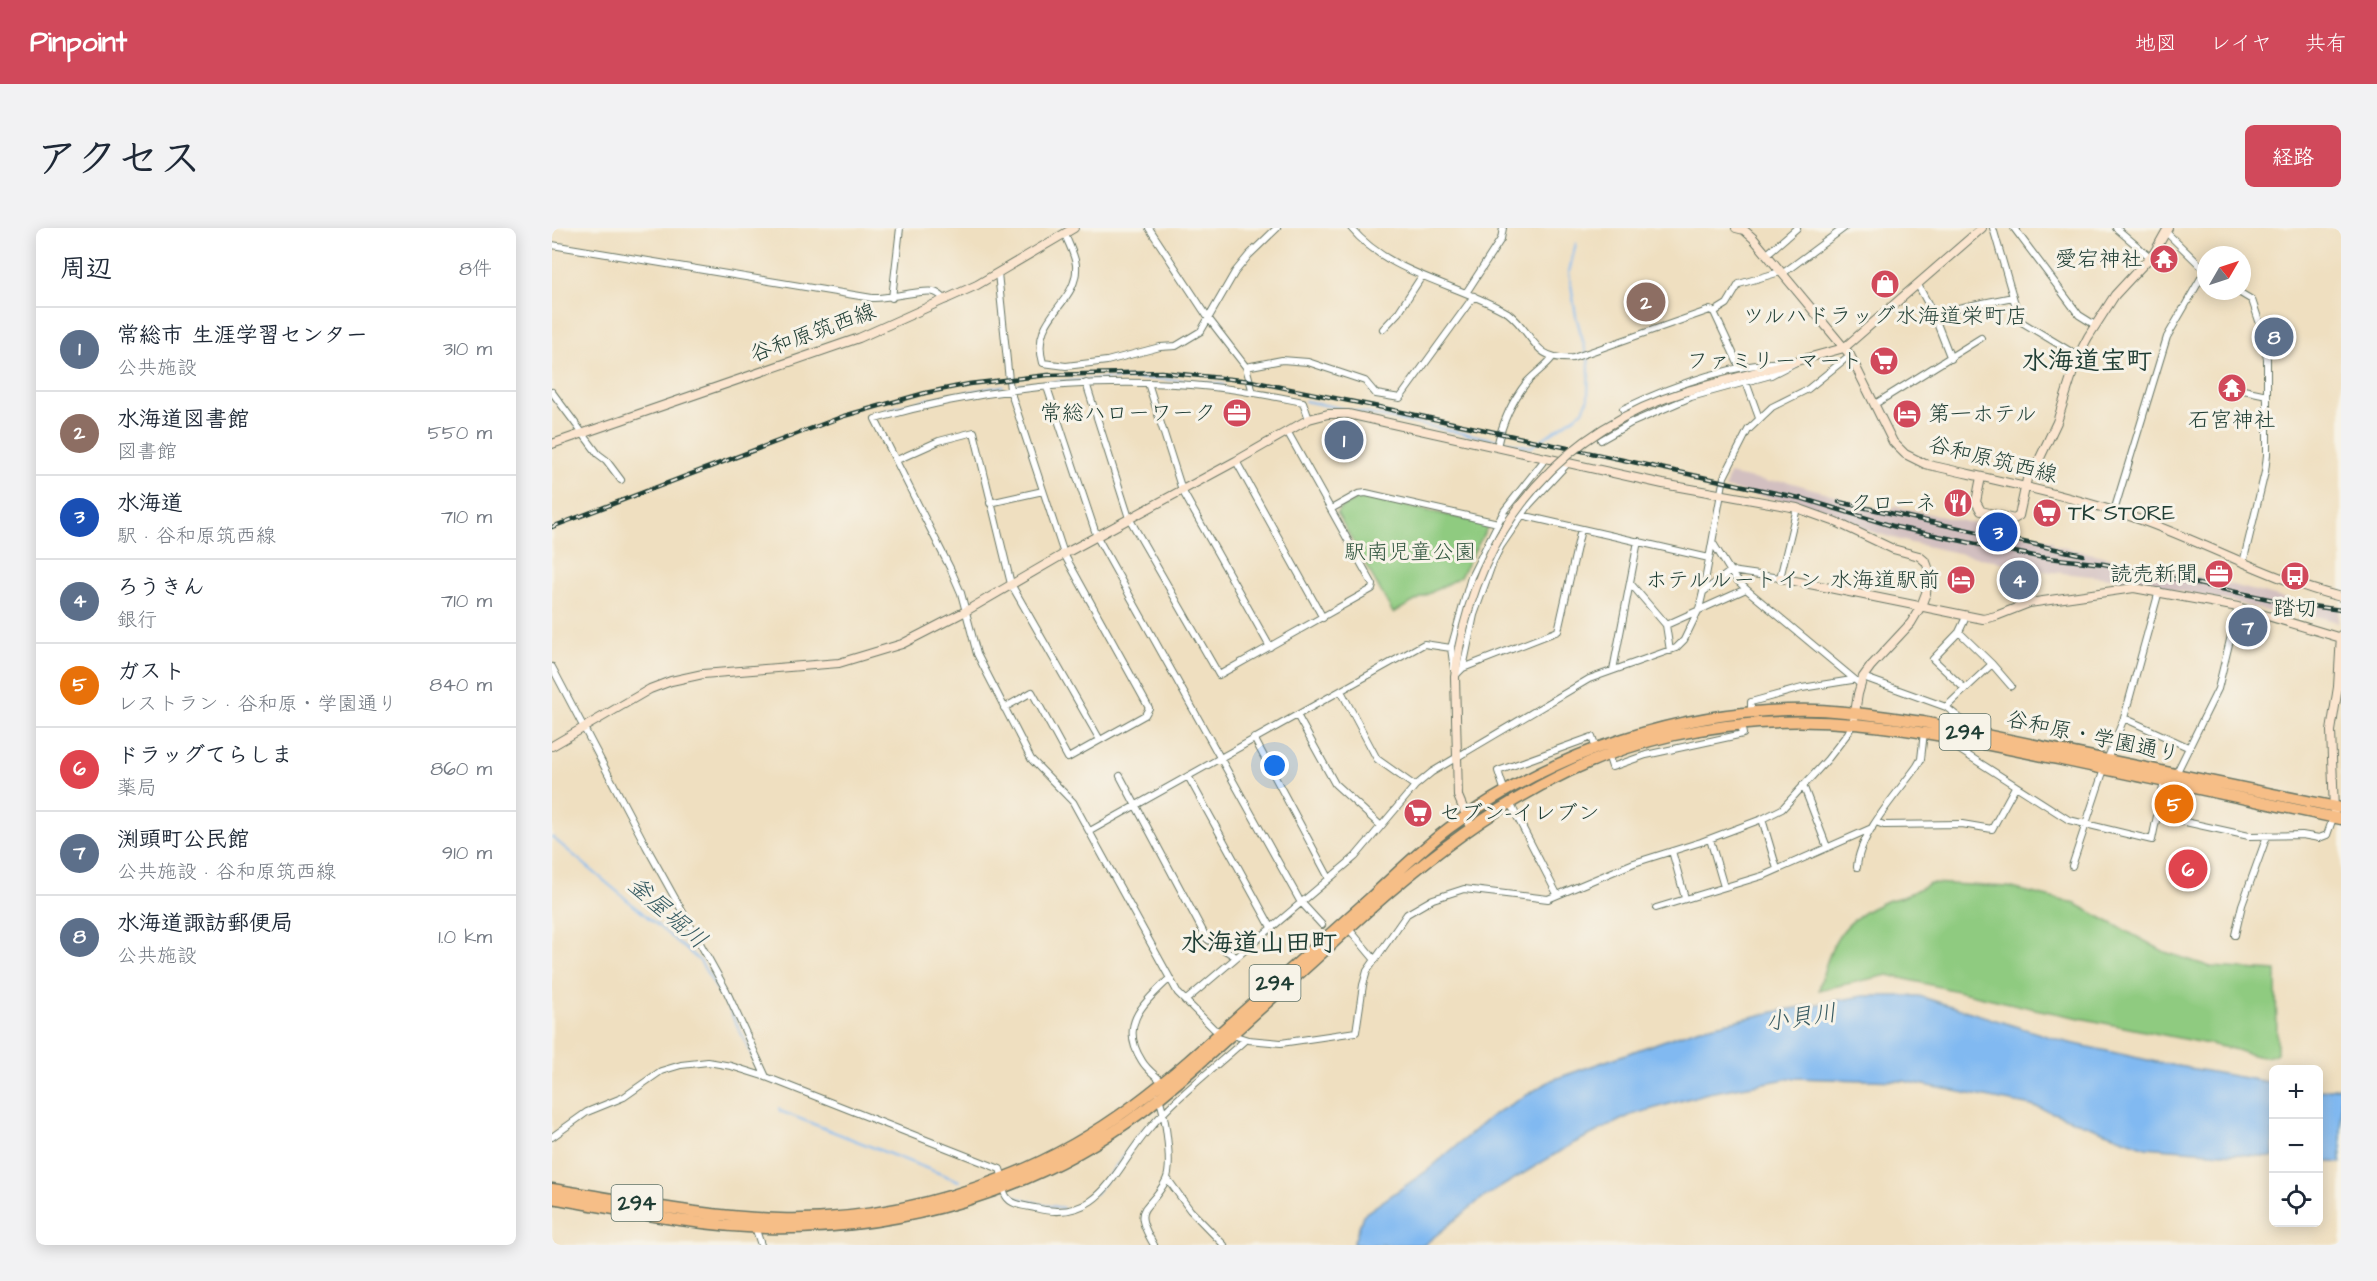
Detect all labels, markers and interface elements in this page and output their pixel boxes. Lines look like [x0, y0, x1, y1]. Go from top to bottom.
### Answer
text: Pinpoint [30, 23, 127, 62]
text: 地図 [2135, 29, 2177, 58]
text: レイヤ [2210, 29, 2272, 58]
text: 共有 [2305, 29, 2347, 58]
button: 経路 [2245, 125, 2341, 187]
text: アクセス [36, 131, 201, 189]
temple icon: 愛宕神社 [2148, 243, 2180, 275]
place label: 愛宕神社 [2055, 244, 2143, 275]
north arrow [2197, 246, 2251, 300]
text: 周辺 [60, 251, 112, 287]
text: 8件 [459, 255, 492, 283]
shop icon: ツルハドラッグ水海道栄町店 [1869, 268, 1901, 300]
pin: 2 [1626, 280, 1666, 325]
street label: 谷和原筑西線 [746, 296, 880, 370]
place label: ツルハドラッグ水海道栄町店 [1742, 301, 2028, 332]
pin: 8 [2254, 314, 2294, 360]
text: 常総市 生涯学習センター [117, 320, 368, 351]
text: 1 [78, 335, 81, 363]
text: 310 m [443, 335, 492, 363]
district label: 水海道宝町 [2022, 343, 2152, 379]
supermarket icon: ファミリーマート [1868, 345, 1900, 377]
place label: ファミリーマート [1687, 346, 1863, 377]
text: 公共施設 [117, 354, 197, 382]
temple icon: 石宮神社 [2216, 372, 2248, 404]
office icon: 常総ハローワーク [1221, 397, 1253, 429]
place label: 常総ハローワーク [1040, 398, 1216, 429]
hotel icon: 第一ホテル [1891, 398, 1923, 430]
place label: 第一ホテル [1928, 399, 2037, 430]
text: 水海道図書館 [117, 404, 249, 435]
place label: 石宮神社 [2188, 405, 2276, 436]
pin: 1 [1324, 418, 1364, 462]
text: 2 [74, 419, 85, 447]
text: 550 m [427, 419, 492, 447]
street label: 谷和原筑西線 [1925, 429, 2061, 491]
text: 図書館 [117, 438, 177, 466]
restaurant icon: クローネ [1942, 487, 1974, 519]
text: 水海道 [117, 488, 183, 519]
place label: クローネ [1850, 488, 1937, 519]
supermarket icon: TK STORE [2031, 497, 2063, 529]
place label: TK STORE [2068, 498, 2175, 529]
text: 3 [74, 503, 85, 531]
text: 710 m [441, 503, 492, 531]
pin: 3 [1978, 510, 2018, 554]
text: 駅 · 谷和原筑西線 [117, 522, 276, 550]
park label: 駅南児童公園 [1344, 537, 1476, 568]
pin: 4 [2000, 558, 2038, 602]
office icon: 読売新聞 [2203, 558, 2235, 590]
place label: 読売新聞 [2110, 559, 2198, 590]
bus stop icon: 踏切 [2279, 560, 2311, 592]
hotel icon: ホテルルートイン 水海道駅前 [1945, 564, 1977, 596]
place label: ホテルルートイン 水海道駅前 [1645, 565, 1940, 596]
text: ろうきん [117, 572, 205, 603]
text: 4 [73, 587, 86, 615]
text: 710 m [441, 587, 492, 615]
place label: 踏切 [2273, 593, 2317, 624]
pin: 7 [2228, 604, 2268, 650]
text: 銀行 [117, 606, 157, 634]
text: ガスト [117, 656, 185, 687]
text: 5 [72, 671, 87, 699]
text: 840 m [429, 671, 492, 699]
text: レストラン · 谷和原・学園通り [117, 690, 397, 718]
street label: 谷和原・学園通り [2004, 704, 2182, 770]
road number: 294 [1940, 714, 1990, 750]
text: ドラッグてらしま [117, 740, 293, 771]
your location [1260, 751, 1289, 780]
text: 6 [73, 755, 86, 783]
text: 860 m [430, 755, 492, 783]
text: 薬局 [117, 774, 157, 802]
pin: 5 [2154, 782, 2194, 826]
supermarket icon: セブン-イレブン [1402, 797, 1434, 829]
place label: セブン-イレブン [1439, 798, 1600, 829]
text: 渕頭町公民館 [117, 824, 249, 855]
text: 7 [73, 839, 86, 867]
text: 910 m [442, 839, 492, 867]
pin: 6 [2168, 846, 2208, 892]
text: 公共施設 · 谷和原筑西線 [117, 858, 336, 886]
water label: 釜屋堀川 [620, 869, 714, 957]
text: 水海道諏訪郵便局 [117, 908, 293, 939]
text: 8 [73, 923, 86, 951]
text: 1.0 km [438, 923, 492, 951]
district label: 水海道山田町 [1181, 925, 1337, 961]
text: 公共施設 [117, 942, 197, 970]
road number: 294 [1250, 965, 1300, 1001]
water label: 小貝川 [1763, 996, 1839, 1040]
map controls [2269, 1065, 2323, 1227]
button: + [2269, 1065, 2323, 1119]
button: − [2269, 1119, 2323, 1173]
button: locate [2269, 1173, 2323, 1227]
road number: 294 [612, 1185, 662, 1221]

